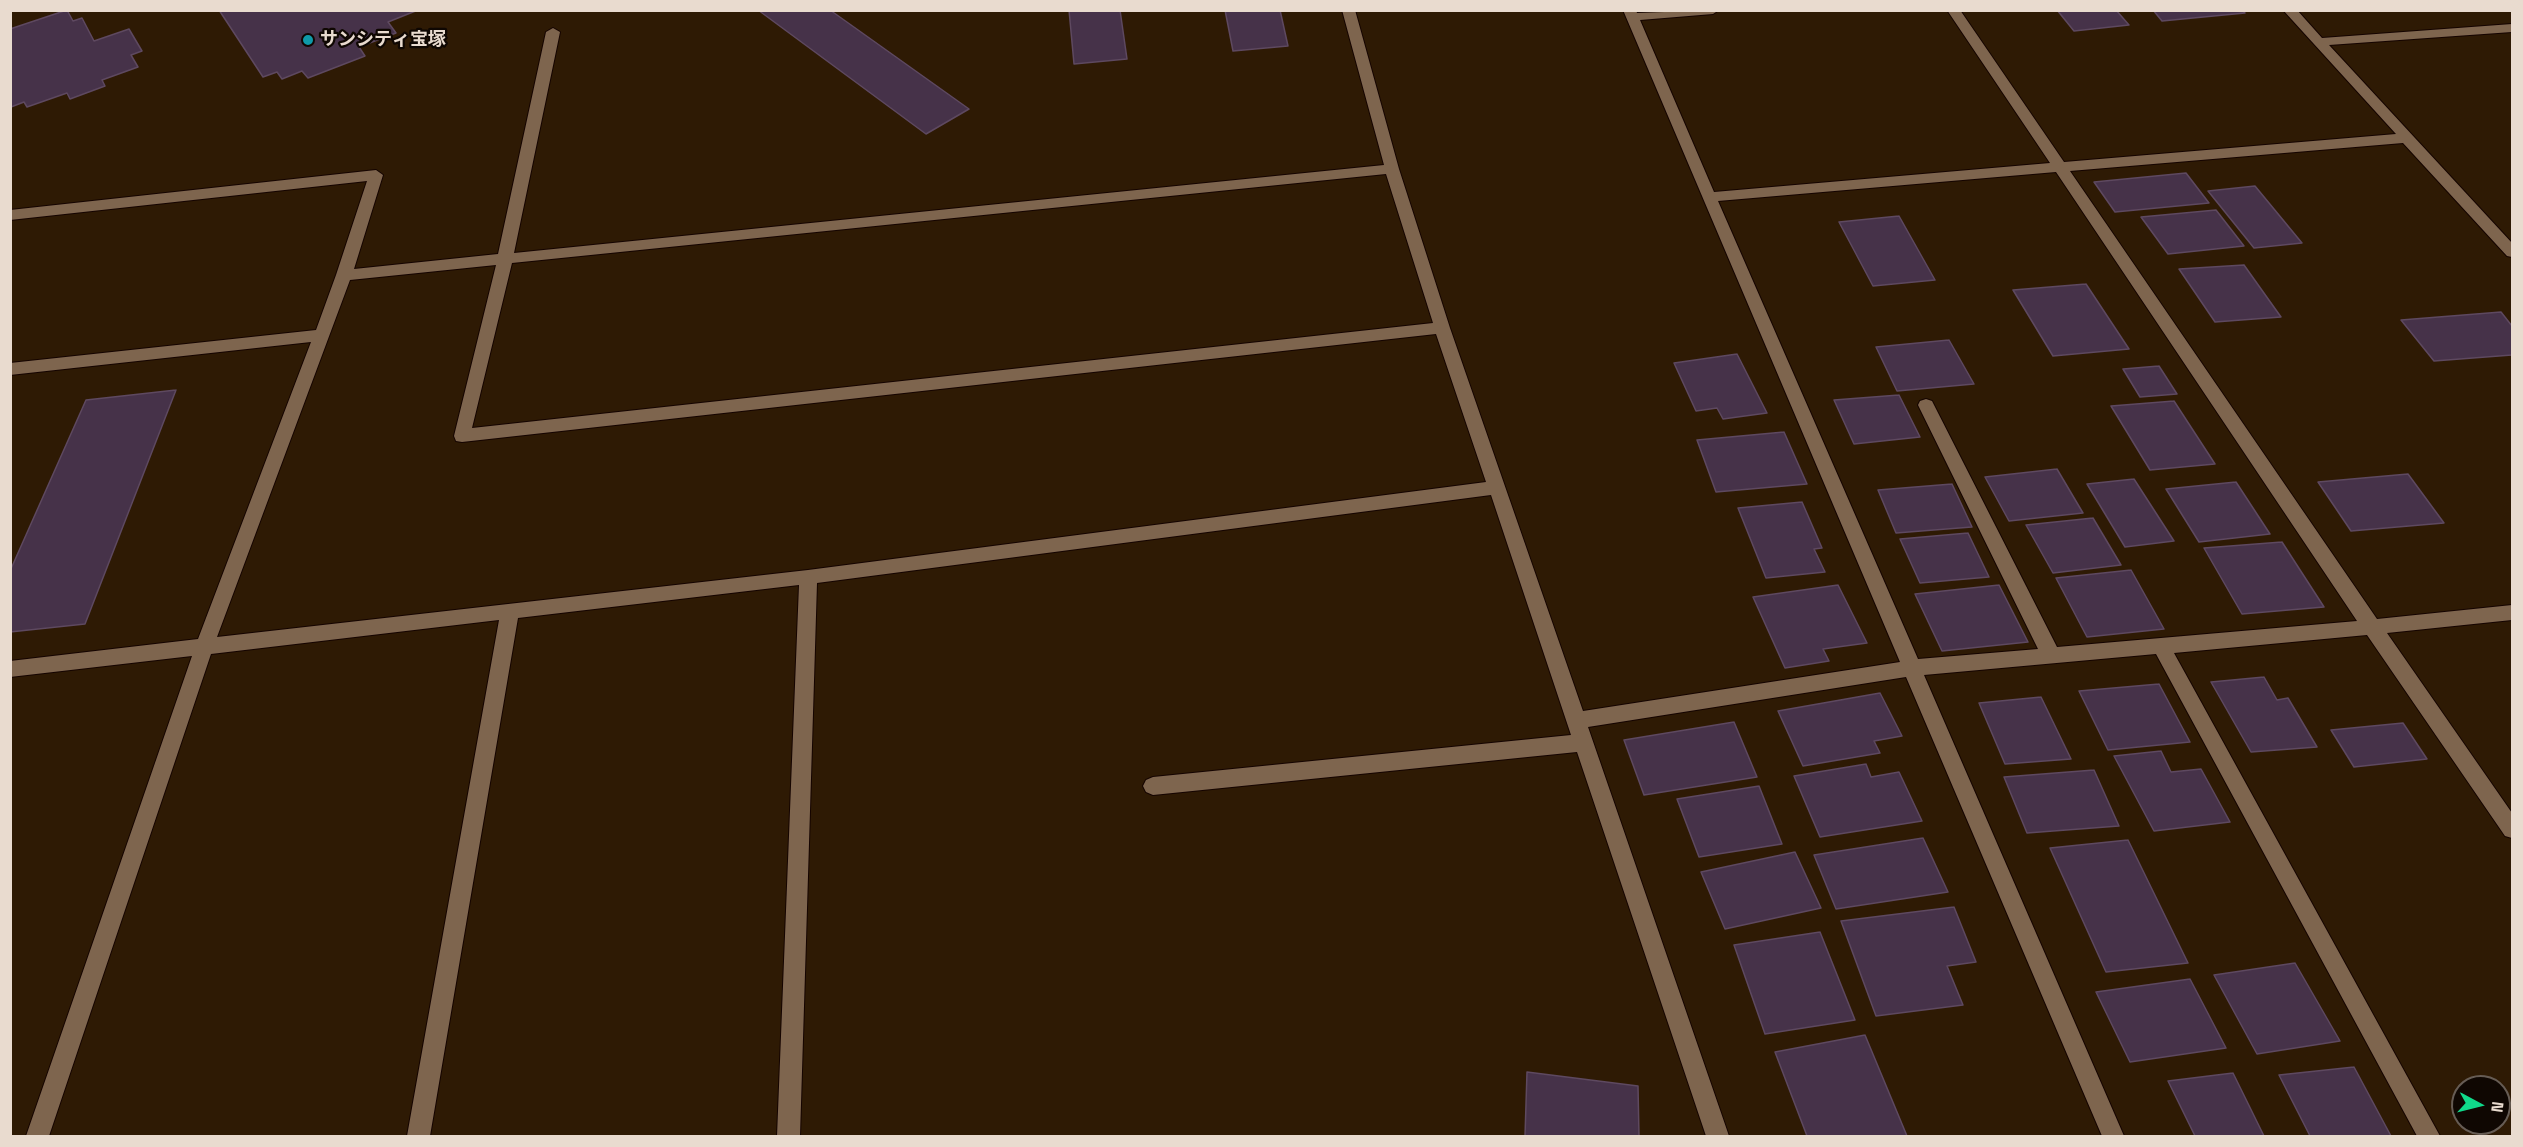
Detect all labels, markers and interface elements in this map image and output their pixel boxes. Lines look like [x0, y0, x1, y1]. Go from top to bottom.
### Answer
place label: サンシティ宝塚 [320, 29, 446, 51]
marker: サンシティ宝塚 [301, 33, 315, 47]
north arrow [2451, 1075, 2511, 1135]
text: N [2486, 1100, 2508, 1114]

